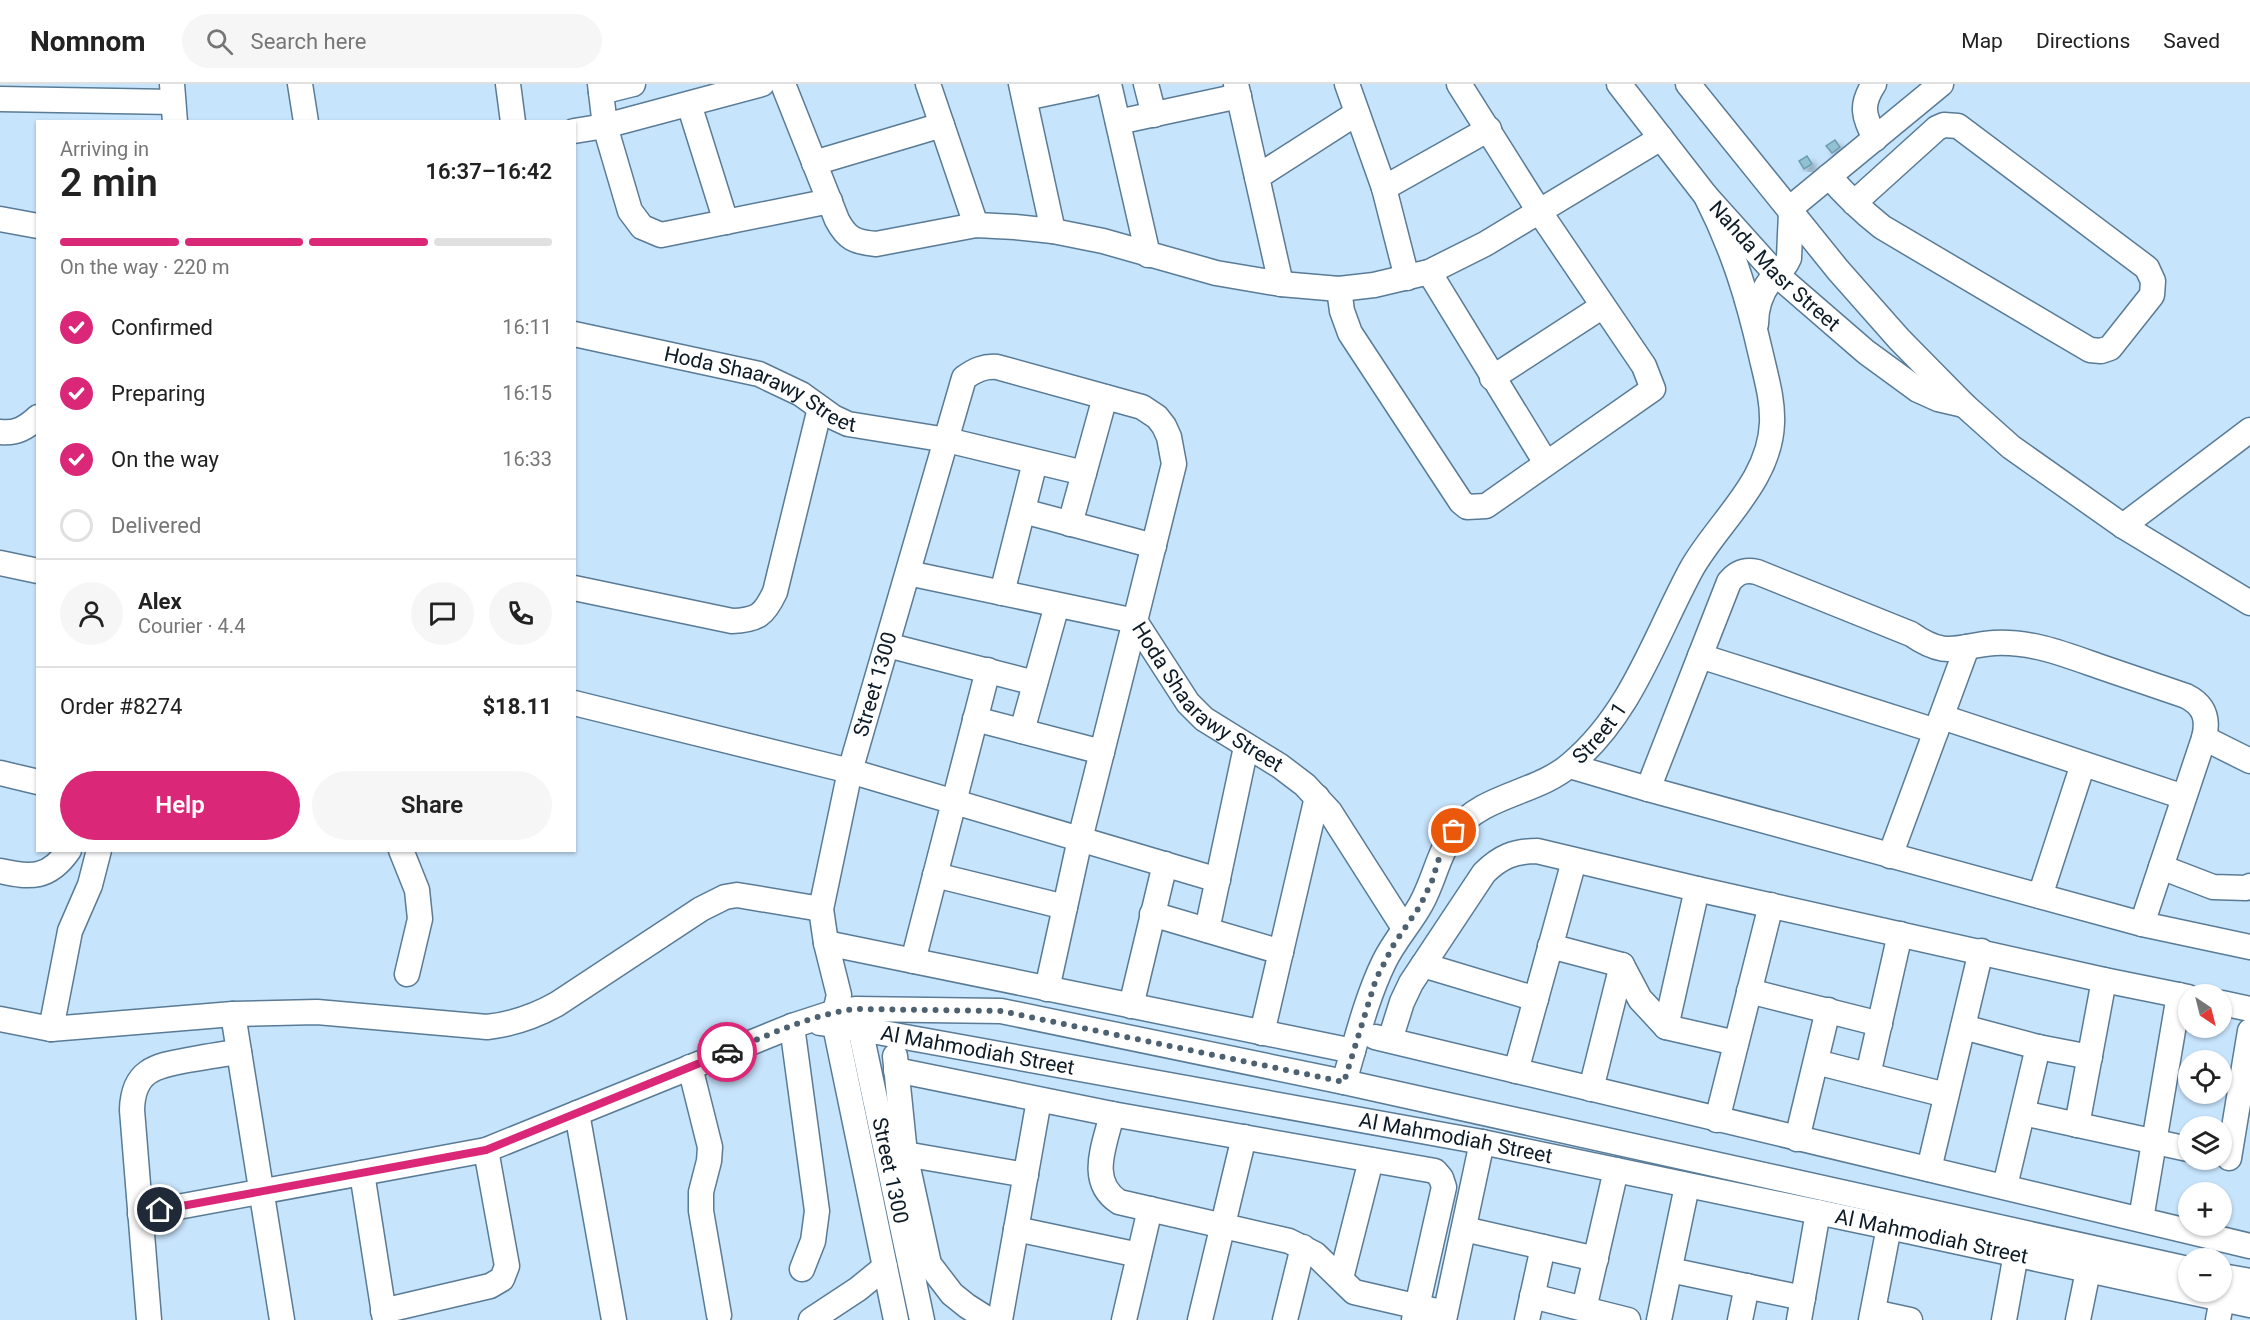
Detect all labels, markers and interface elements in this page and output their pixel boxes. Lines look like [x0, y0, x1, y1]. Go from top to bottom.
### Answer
search box [182, 14, 602, 68]
text: Nomnom [30, 25, 146, 58]
icon: search [203, 25, 236, 58]
text: Search here [251, 29, 366, 54]
text: Map [1961, 29, 2003, 53]
text: Directions [2036, 29, 2130, 53]
text: Saved [2163, 29, 2220, 53]
text: Arriving in [60, 137, 149, 161]
text: 16:37–16:42 [425, 159, 552, 184]
text: 2 min [60, 160, 158, 206]
street label: Nahda Masr Street [1704, 196, 1845, 336]
text: On the way · 220 m [60, 255, 229, 279]
icon: check [60, 311, 93, 344]
text: Confirmed [111, 315, 213, 340]
text: 16:11 [502, 315, 552, 339]
street label: Hoda Shaarawy Street [662, 342, 858, 437]
icon: check [60, 377, 93, 410]
text: Preparing [111, 381, 205, 406]
text: 16:15 [502, 381, 552, 405]
icon: check [60, 443, 93, 476]
text: On the way [111, 447, 219, 472]
text: 16:33 [502, 447, 552, 471]
text: Delivered [111, 513, 201, 538]
button: person [60, 582, 123, 645]
button: chat [411, 582, 474, 645]
button: phone [489, 582, 552, 645]
text: Alex [138, 589, 182, 614]
text: Courier · 4.4 [138, 614, 245, 638]
street label: Hoda Shaarawy Street [1127, 618, 1287, 777]
street label: Street 1300 [849, 629, 902, 739]
text: Order #8274 [60, 694, 182, 719]
text: $18.11 [483, 694, 552, 719]
street label: Street 1 [1568, 698, 1632, 769]
button: Help [60, 771, 300, 840]
button: Share [312, 771, 552, 840]
pin [1428, 805, 1479, 856]
icon: bag [1437, 814, 1470, 847]
north arrow [2178, 984, 2232, 1038]
map controls [2178, 984, 2232, 1302]
street label: Al Mahmodiah Street [879, 1021, 1077, 1080]
courier [697, 1022, 757, 1082]
icon: car [711, 1036, 744, 1069]
button: locate [2178, 1050, 2232, 1104]
street label: Al Mahmodiah Street [1357, 1108, 1555, 1168]
street label: Street 1300 [867, 1115, 913, 1226]
button: layers [2178, 1116, 2232, 1170]
button: + [2178, 1182, 2232, 1236]
pin [134, 1184, 185, 1235]
icon: home [143, 1193, 176, 1226]
street label: Al Mahmodiah Street [1833, 1204, 2030, 1269]
button: − [2178, 1248, 2232, 1302]

